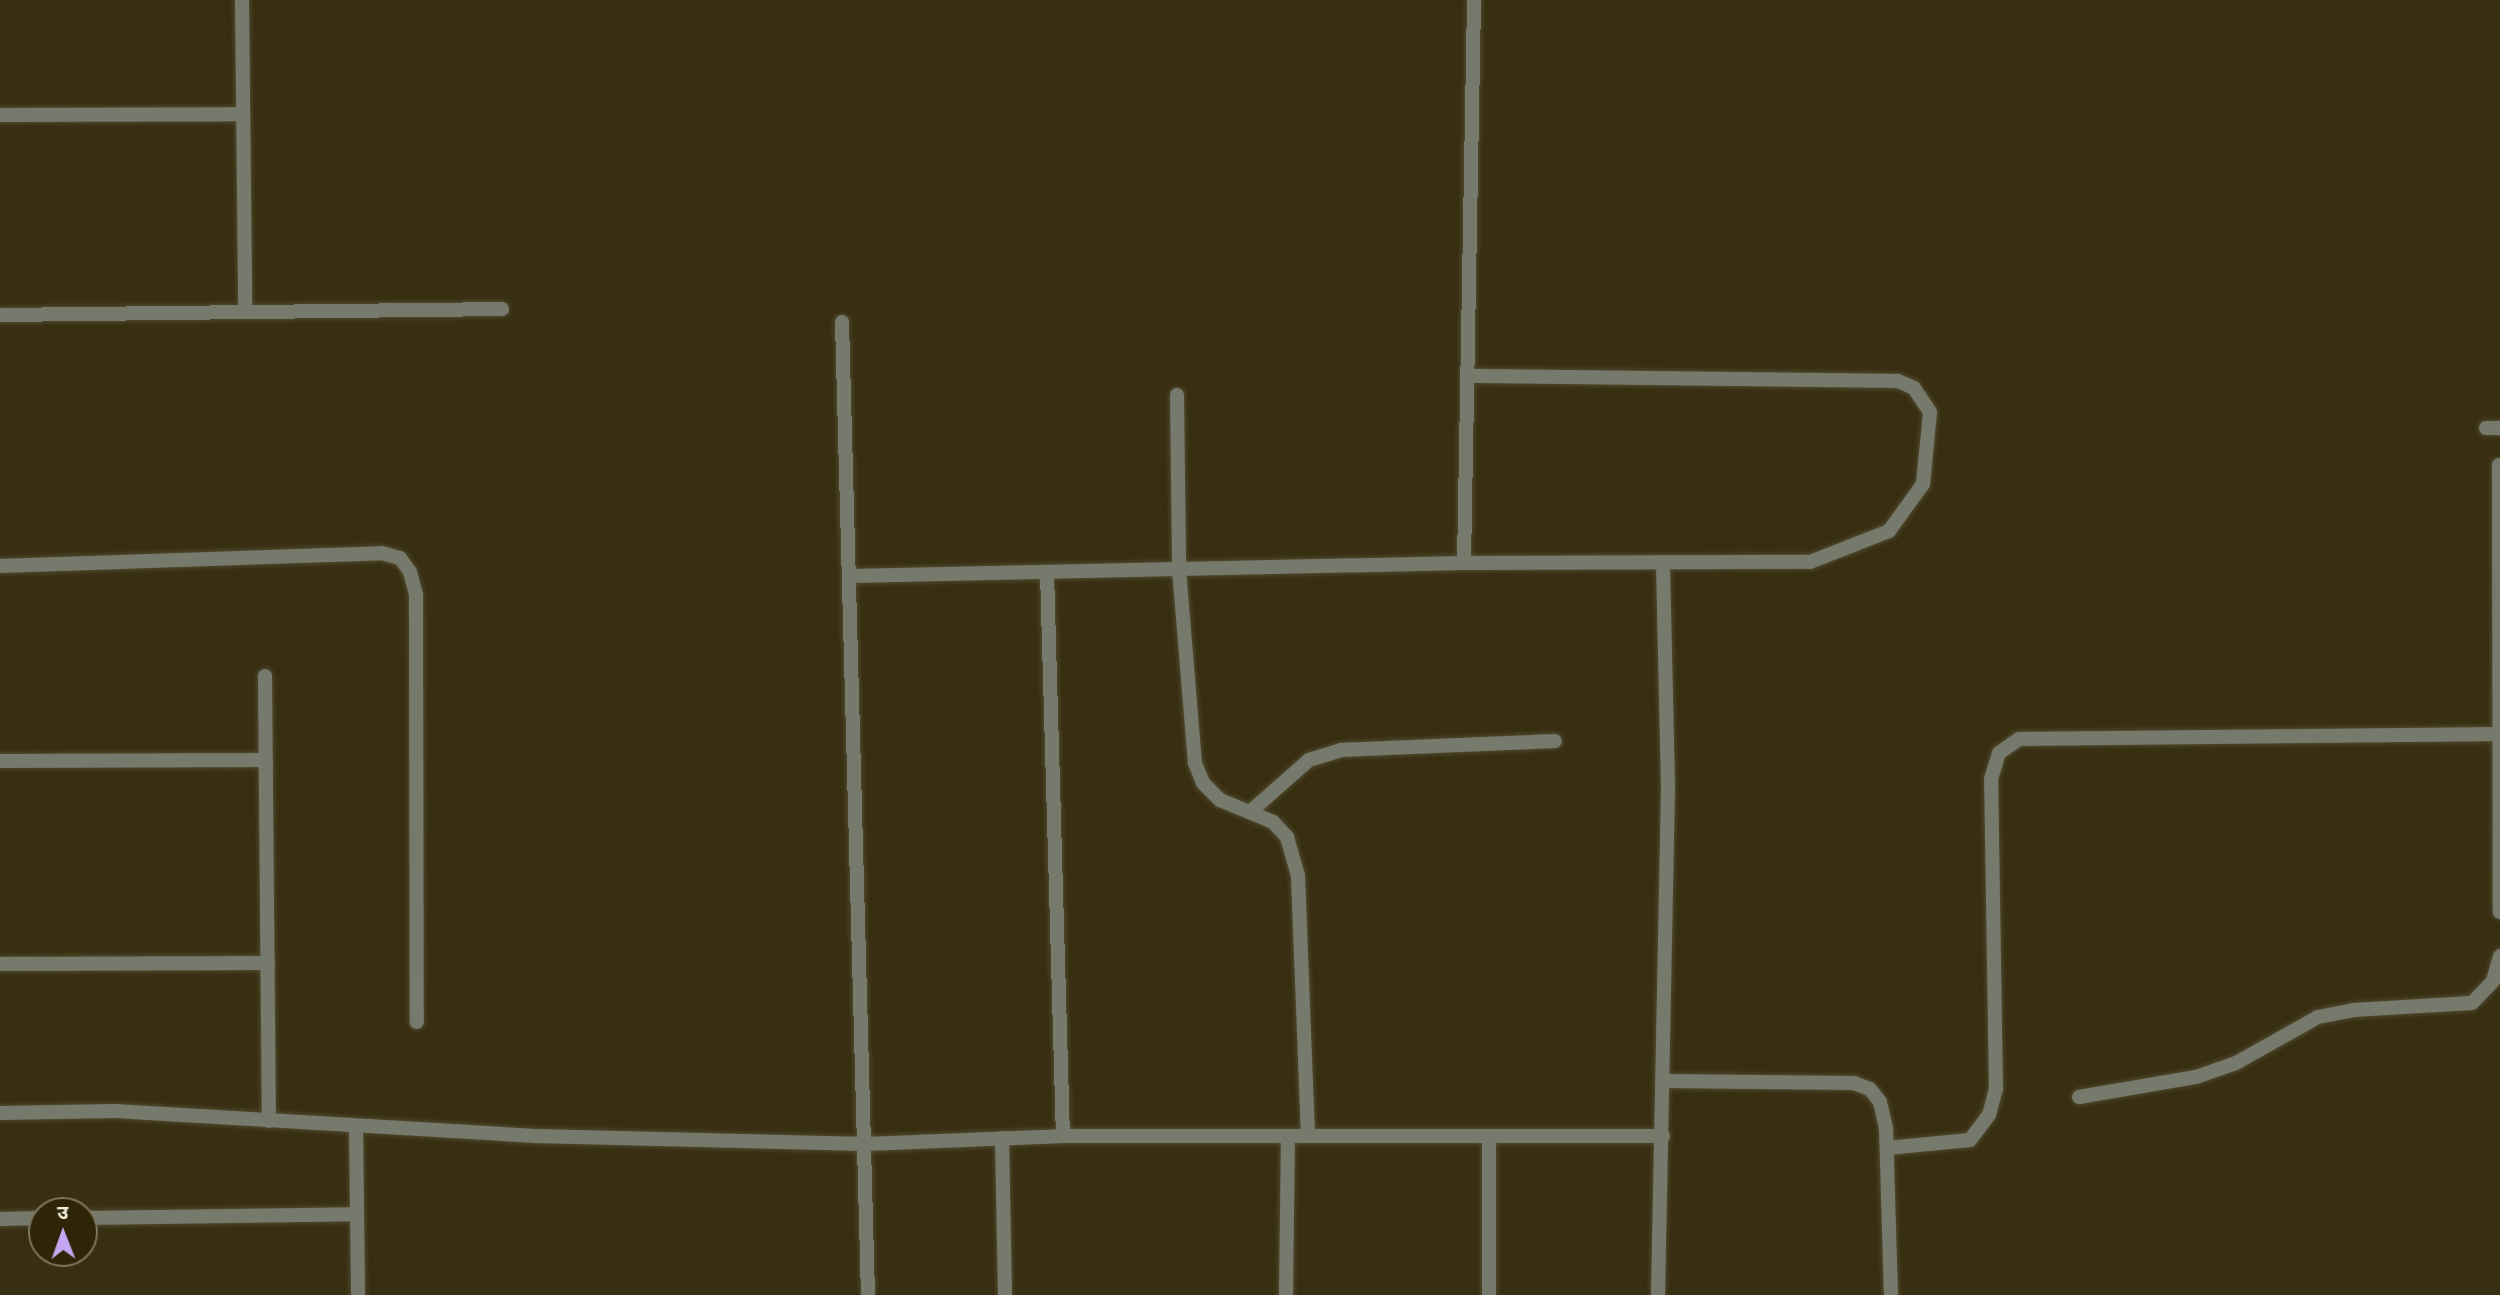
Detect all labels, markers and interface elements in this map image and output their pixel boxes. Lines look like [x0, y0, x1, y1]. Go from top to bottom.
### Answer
north arrow [28, 1197, 98, 1267]
text: उ [57, 1201, 68, 1224]

